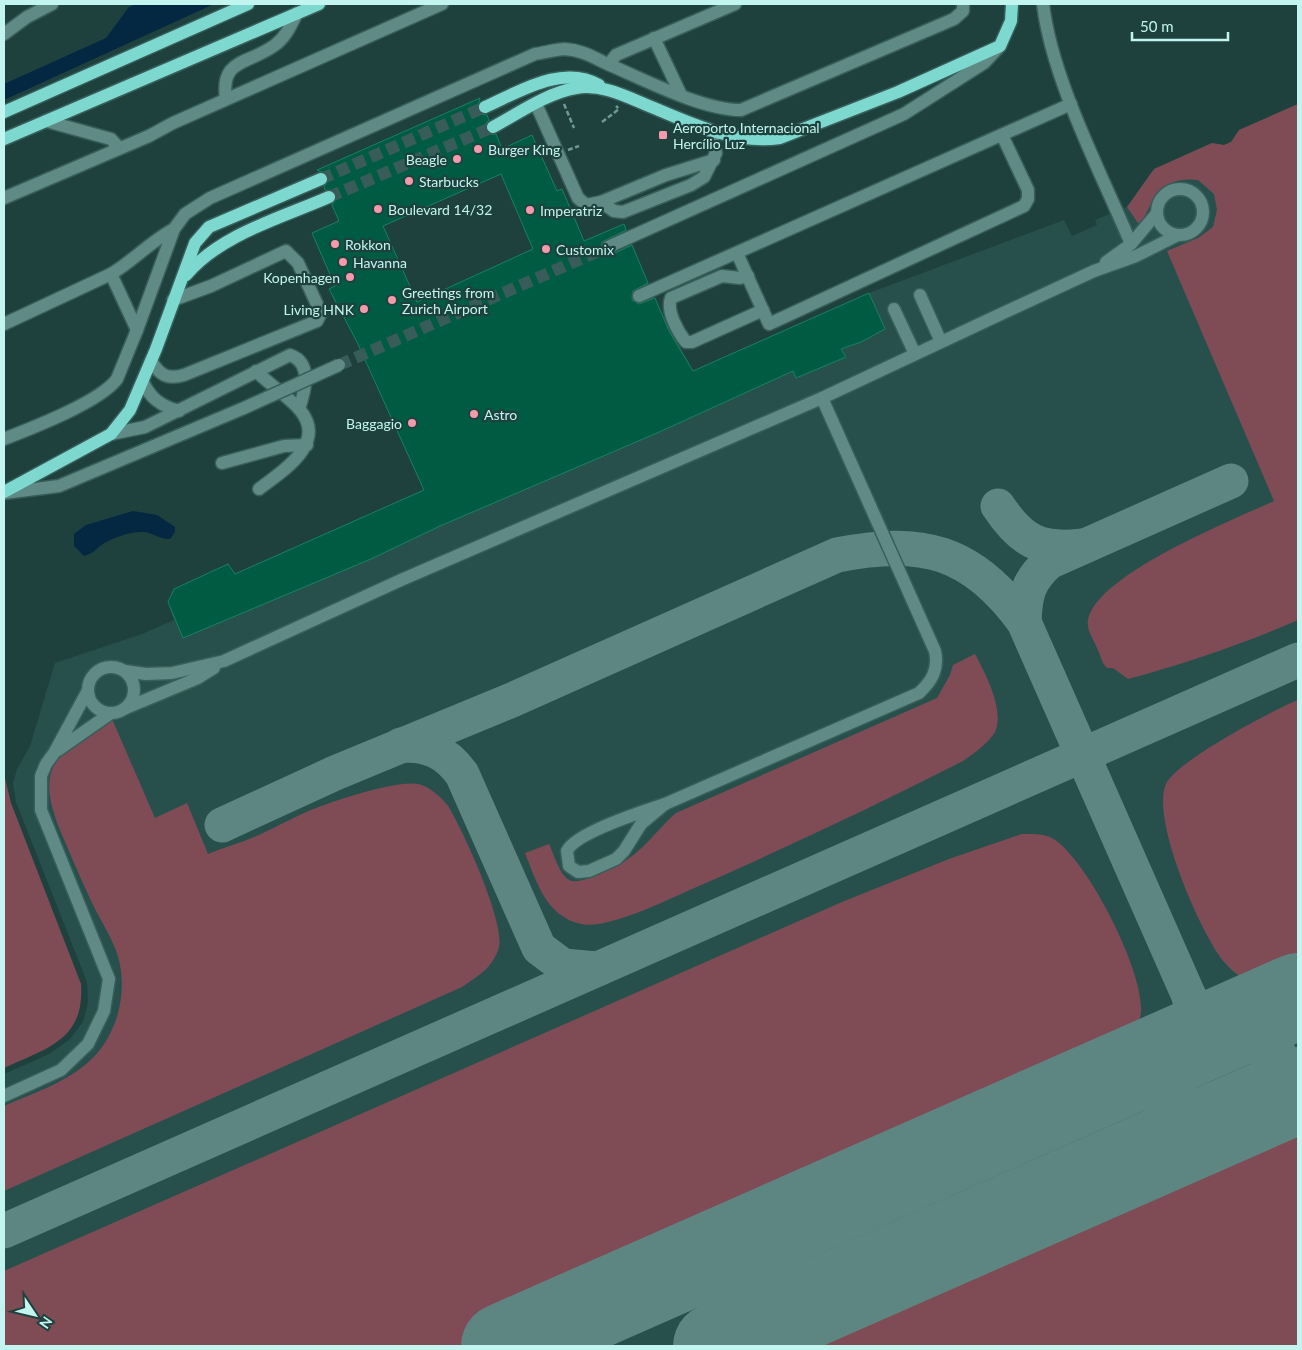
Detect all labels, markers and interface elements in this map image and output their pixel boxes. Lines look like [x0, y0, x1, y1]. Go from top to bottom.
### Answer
scale bar [1132, 10, 1228, 42]
text: 50 m [1140, 17, 1174, 35]
place label: Aeroporto Internacional Hercílio Luz [673, 119, 820, 152]
marker: Aeroporto Internacional Hercílio Luz [657, 129, 669, 141]
place label: Burger King [488, 141, 560, 158]
marker: Burger King [472, 143, 484, 155]
place label: Beagle [406, 151, 447, 168]
marker: Beagle [451, 153, 463, 165]
place label: Starbucks [419, 173, 479, 190]
marker: Starbucks [403, 175, 415, 187]
place label: Boulevard 14/32 [388, 201, 492, 218]
place label: Imperatriz [540, 202, 602, 219]
marker: Boulevard 14/32 [372, 203, 384, 215]
marker: Imperatriz [524, 204, 536, 216]
place label: Rokkon [345, 236, 391, 253]
marker: Rokkon [329, 238, 341, 250]
place label: Customix [556, 241, 614, 258]
marker: Customix [540, 243, 552, 255]
place label: Havanna [353, 254, 407, 271]
marker: Havanna [337, 256, 349, 268]
place label: Kopenhagen [263, 269, 340, 286]
marker: Kopenhagen [344, 271, 356, 283]
place label: Greetings from Zurich Airport [402, 284, 494, 317]
marker: Greetings from Zurich Airport [386, 294, 398, 306]
place label: Living HNK [284, 301, 355, 318]
marker: Living HNK [358, 303, 370, 315]
place label: Astro [484, 406, 517, 423]
marker: Astro [468, 408, 480, 420]
place label: Baggagio [346, 415, 402, 432]
marker: Baggagio [406, 417, 418, 429]
north arrow [10, 1290, 60, 1340]
text: N [36, 1313, 56, 1332]

